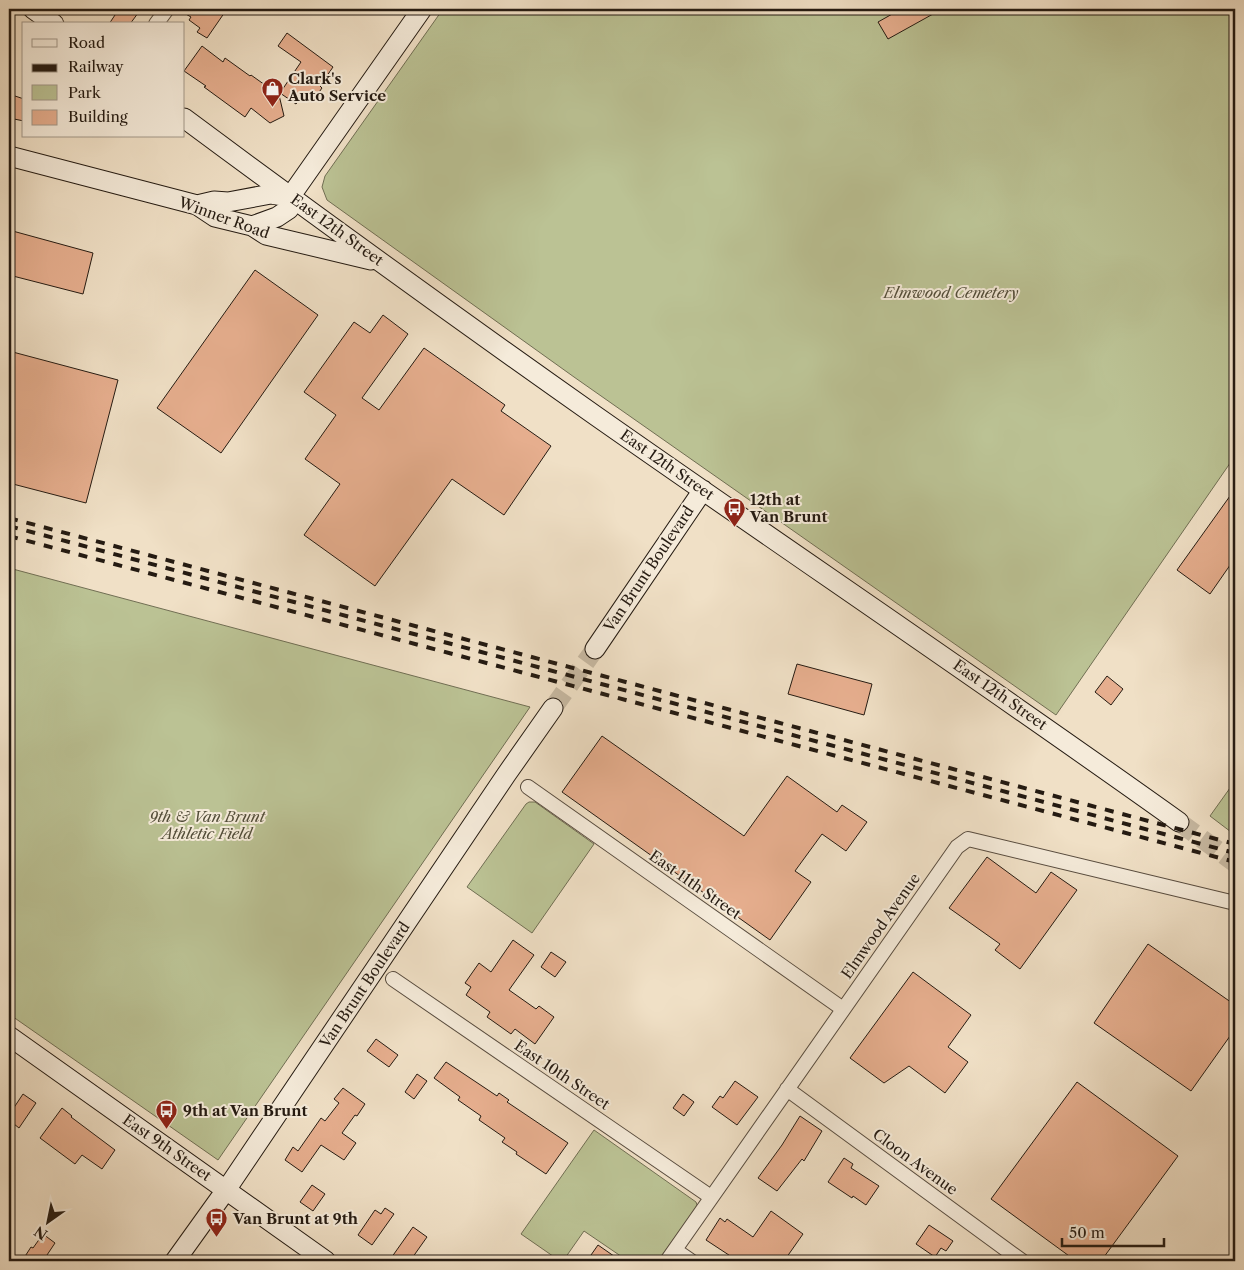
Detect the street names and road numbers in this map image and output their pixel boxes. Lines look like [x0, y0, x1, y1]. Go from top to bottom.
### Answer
street label: East 12th Street [287, 190, 388, 270]
street label: Winner Road [175, 192, 272, 243]
street label: East 12th Street [617, 425, 718, 504]
street label: Van Brunt Boulevard [599, 502, 698, 636]
street label: East 12th Street [950, 655, 1051, 734]
street label: East 11th Street [646, 846, 745, 924]
street label: Elmwood Avenue [837, 869, 924, 982]
street label: Van Brunt Boulevard [315, 918, 414, 1052]
street label: East 10th Street [511, 1036, 614, 1114]
street label: East 9th Street [119, 1110, 216, 1186]
street label: Cloon Avenue [869, 1124, 962, 1199]

